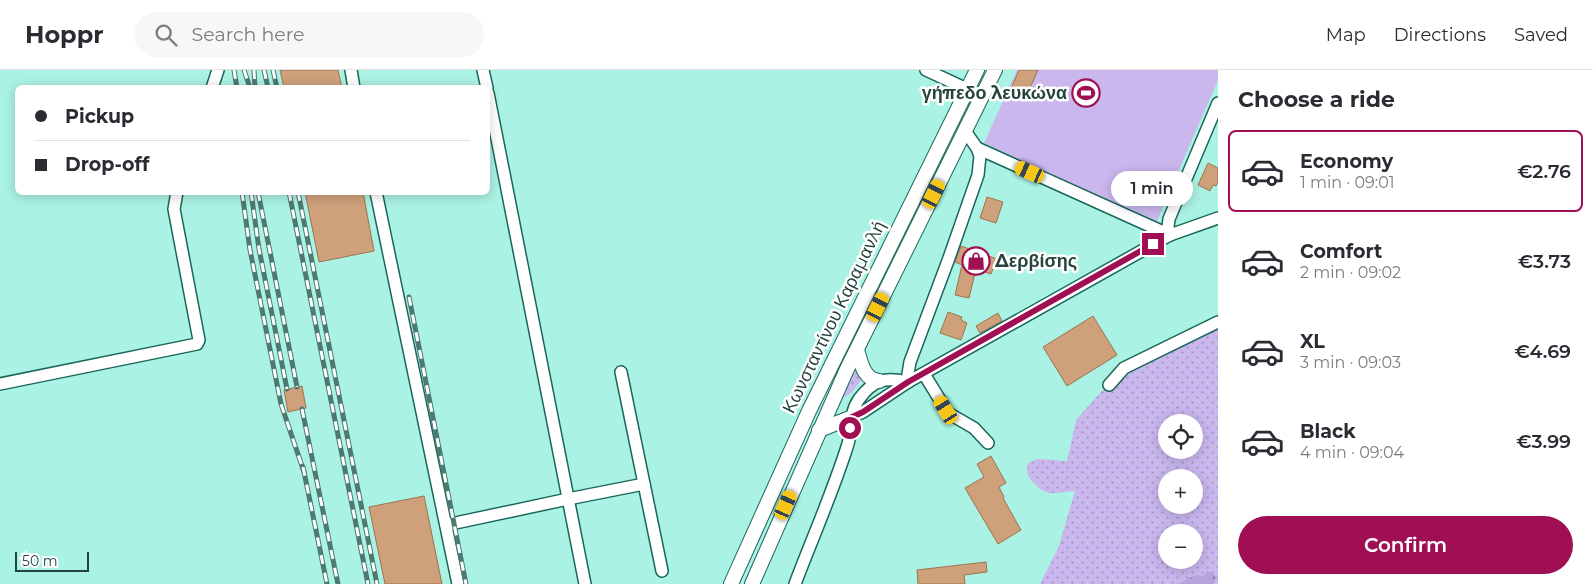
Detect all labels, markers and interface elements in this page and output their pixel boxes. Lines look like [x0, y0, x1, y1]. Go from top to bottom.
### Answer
search box [134, 12, 484, 57]
text: Hoppr [25, 20, 104, 49]
icon: search [152, 21, 180, 49]
text: Search here [192, 23, 305, 46]
text: Map [1326, 24, 1366, 46]
text: Directions [1394, 24, 1486, 46]
text: Saved [1514, 24, 1568, 46]
sports icon: γήπεδο λευκώνα [1071, 78, 1101, 108]
place label: γήπεδο λευκώνα [922, 82, 1067, 104]
text: Choose a ride [1238, 86, 1395, 113]
text: Pickup [65, 105, 134, 128]
icon: car [1240, 149, 1285, 194]
text: Economy [1300, 150, 1393, 173]
text: Drop-off [65, 153, 149, 176]
car [1013, 159, 1046, 185]
text: €2.76 [1517, 160, 1571, 183]
callout: 1 min [1112, 171, 1194, 206]
text: 1 min · 09:01 [1300, 173, 1395, 192]
car [920, 177, 947, 211]
text: 1 min [1131, 179, 1173, 198]
street label: Κωνσταντίνου Καραμανλή [778, 217, 890, 417]
route end [1142, 233, 1164, 255]
icon: car [1240, 239, 1285, 284]
text: Comfort [1300, 240, 1382, 263]
shop icon: Δερβίσης [961, 246, 991, 276]
place label: Δερβίσης [994, 250, 1077, 272]
text: €3.73 [1518, 250, 1571, 273]
text: 2 min · 09:02 [1300, 263, 1401, 282]
car [864, 290, 891, 324]
icon: car [1240, 329, 1285, 374]
text: XL [1300, 330, 1325, 353]
text: €4.69 [1515, 340, 1571, 363]
text: 3 min · 09:03 [1300, 353, 1401, 372]
car [931, 393, 960, 427]
map controls [1158, 414, 1203, 569]
button: locate [1158, 414, 1203, 459]
route start [839, 417, 861, 439]
icon: car [1240, 419, 1285, 464]
text: Black [1300, 420, 1356, 443]
text: €3.99 [1516, 430, 1571, 453]
text: 4 min · 09:04 [1300, 443, 1404, 462]
button: + [1158, 469, 1203, 514]
car [773, 488, 798, 522]
button: Confirm [1238, 516, 1573, 574]
button: − [1158, 524, 1203, 569]
scale bar [15, 549, 89, 572]
text: 50 m [22, 552, 58, 570]

